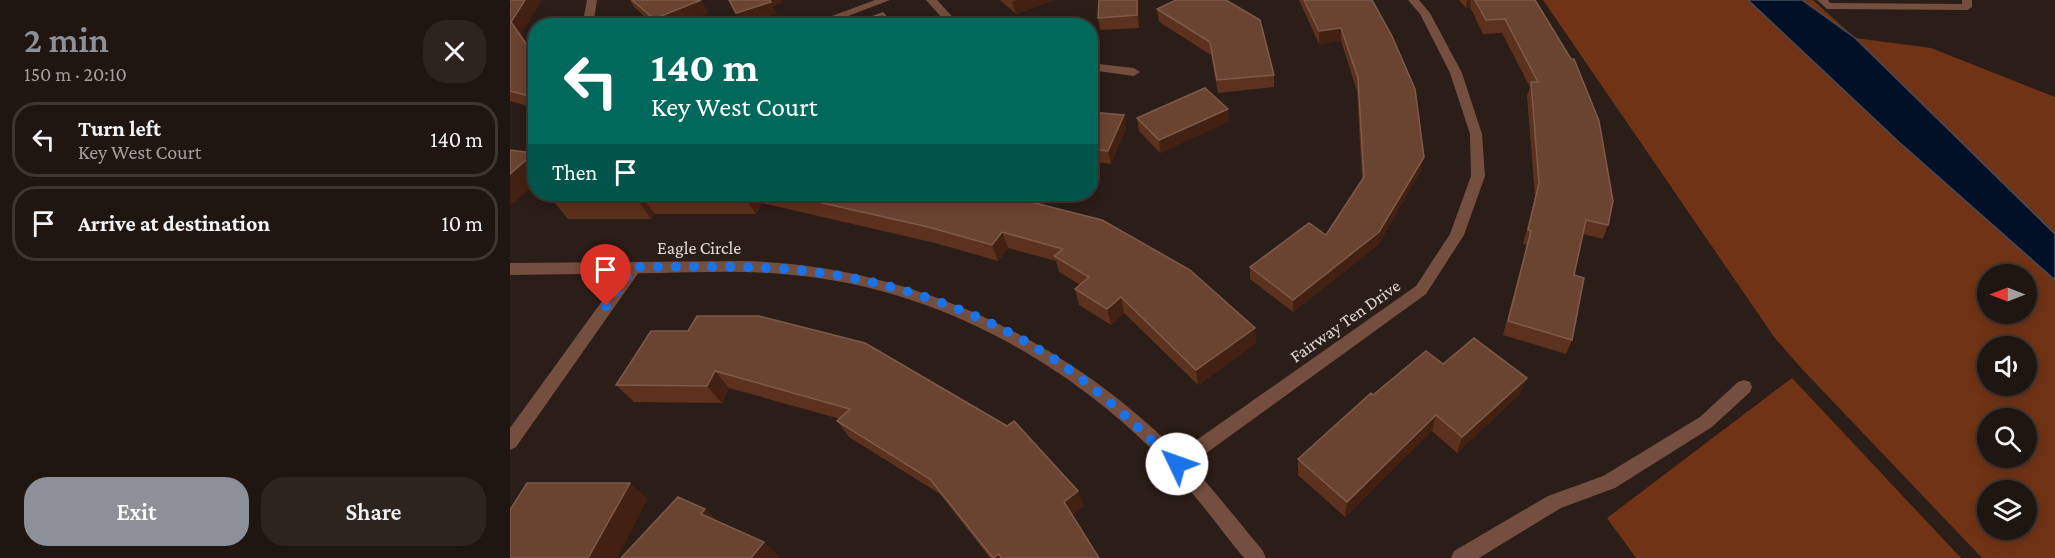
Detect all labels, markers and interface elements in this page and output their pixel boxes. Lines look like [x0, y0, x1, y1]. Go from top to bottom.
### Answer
text: 2 min [24, 20, 109, 60]
button: close [423, 20, 486, 83]
icon: left [552, 42, 630, 120]
text: 140 m [651, 43, 759, 90]
text: 150 m · 20:10 [24, 63, 127, 85]
text: Key West Court [651, 92, 818, 122]
text: Turn left [78, 116, 161, 141]
icon: left [27, 123, 60, 156]
text: 140 m [430, 127, 483, 152]
text: Key West Court [78, 141, 201, 163]
icon: arrive [609, 156, 642, 189]
text: Then [552, 160, 597, 185]
icon: arrive [27, 207, 60, 240]
text: Arrive at destination [78, 211, 270, 236]
text: 10 m [441, 211, 483, 236]
street label: Eagle Circle [657, 238, 741, 258]
pin [580, 244, 631, 306]
icon: arrive [589, 253, 622, 286]
north arrow [1977, 264, 2037, 324]
map controls [1977, 264, 2037, 540]
street label: Fairway Ten Drive [1286, 275, 1404, 367]
button: sound [1977, 336, 2037, 396]
button: search [1977, 408, 2037, 468]
position arrow [1145, 432, 1209, 496]
button: Exit [24, 477, 249, 546]
button: Share [261, 477, 486, 546]
button: layers [1977, 480, 2037, 540]

